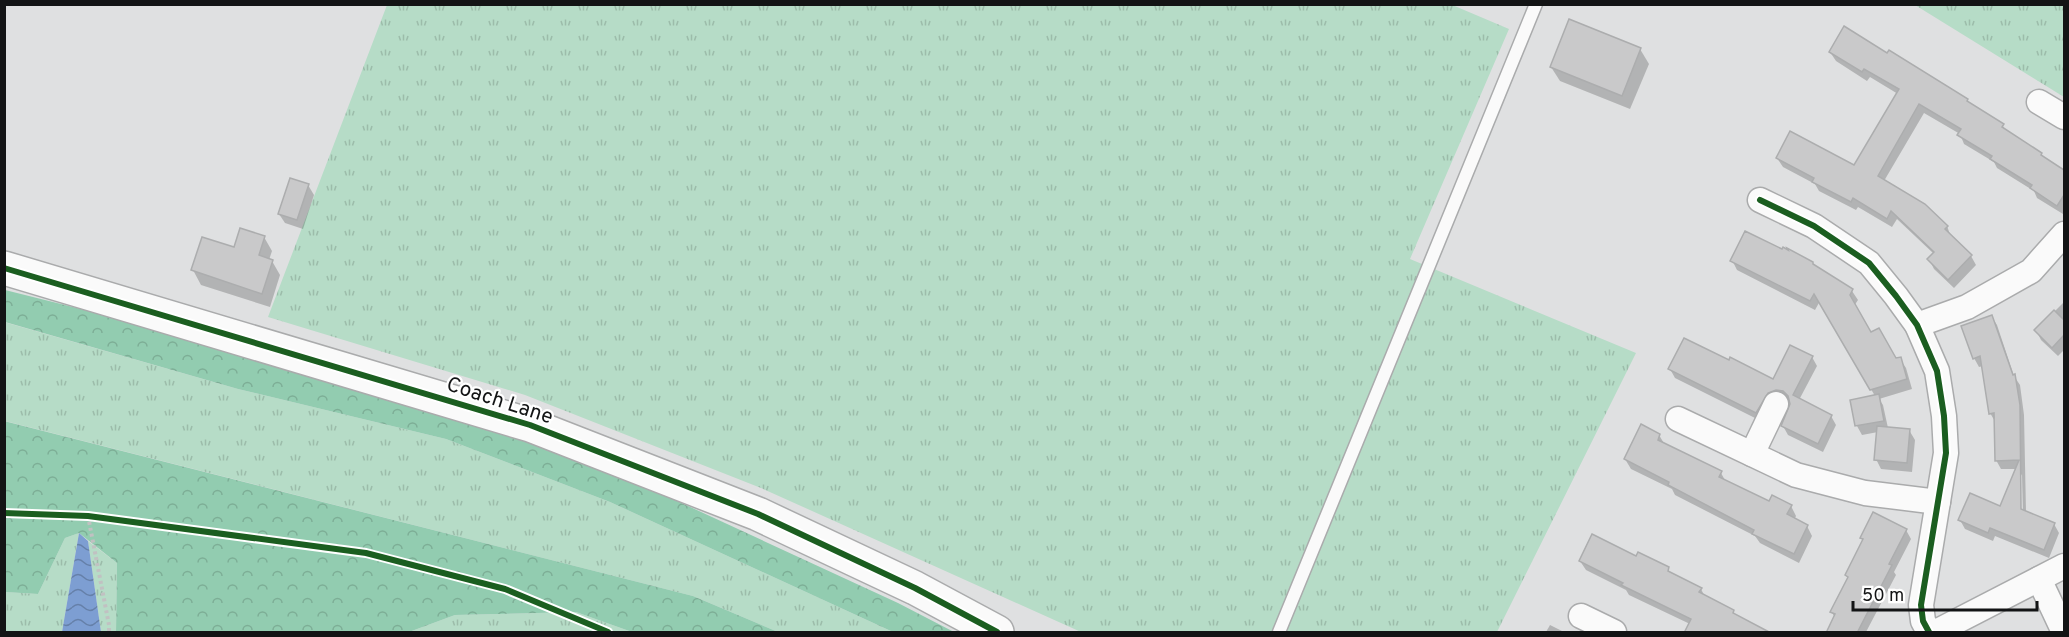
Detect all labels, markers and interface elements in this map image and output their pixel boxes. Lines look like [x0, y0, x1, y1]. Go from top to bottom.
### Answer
street label: Coach Lane [443, 371, 556, 431]
scale bar [1853, 574, 2038, 612]
text: 50 m [1862, 585, 1904, 608]

